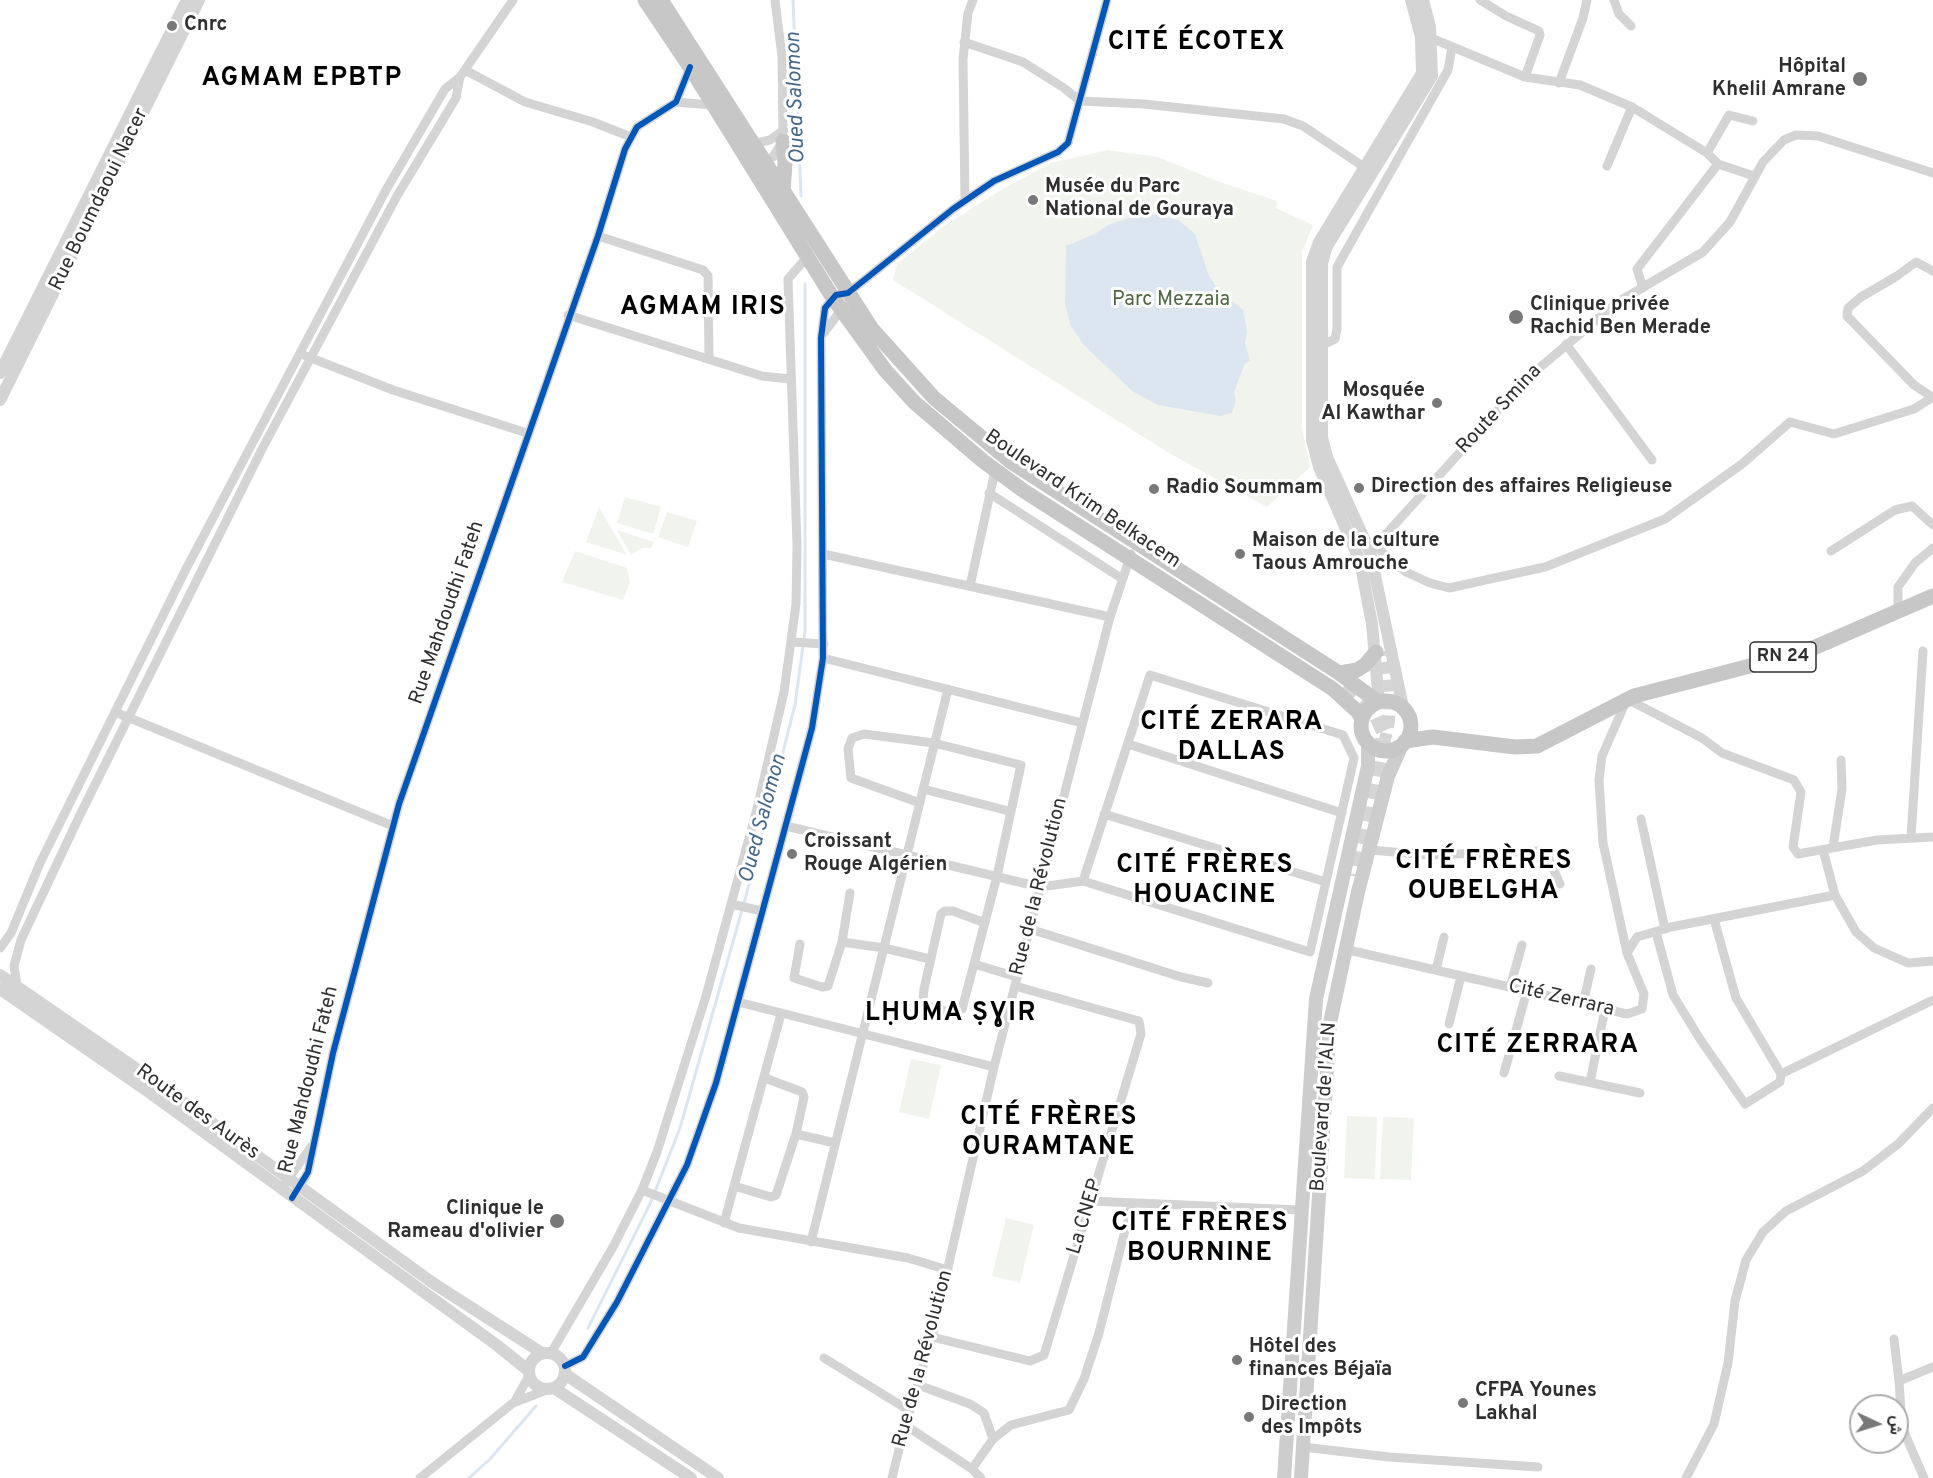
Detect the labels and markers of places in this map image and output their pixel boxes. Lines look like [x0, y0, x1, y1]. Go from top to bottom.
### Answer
place label: Cnrc [184, 14, 227, 38]
marker: Cnrc [165, 19, 179, 33]
place label: Hôpital Khelil Amrane [1712, 56, 1846, 103]
marker: Hôpital Khelil Amrane [1851, 70, 1869, 88]
place label: Musée du Parc National de Gouraya [1045, 176, 1234, 223]
marker: Musée du Parc National de Gouraya [1026, 193, 1040, 207]
place label: Clinique privée Rachid Ben Merade [1530, 294, 1711, 341]
marker: Clinique privée Rachid Ben Merade [1507, 308, 1525, 326]
place label: Mosquée Al Kawthar [1321, 380, 1425, 427]
marker: Mosquée Al Kawthar [1430, 396, 1444, 410]
place label: Direction des affaires Religieuse [1371, 476, 1672, 500]
place label: Radio Soummam [1166, 477, 1323, 501]
marker: Direction des affaires Religieuse [1352, 481, 1366, 495]
marker: Radio Soummam [1147, 482, 1161, 496]
place label: Maison de la culture Taous Amrouche [1252, 530, 1440, 577]
marker: Maison de la culture Taous Amrouche [1233, 547, 1247, 561]
place label: Croissant Rouge Algérien [804, 831, 947, 878]
marker: Croissant Rouge Algérien [785, 847, 799, 861]
place label: Clinique le Rameau d'olivier [387, 1198, 544, 1245]
marker: Clinique le Rameau d'olivier [548, 1212, 566, 1230]
place label: Hôtel des finances Béjaïa [1249, 1336, 1392, 1383]
marker: Hôtel des finances Béjaïa [1230, 1353, 1244, 1367]
place label: CFPA Younes Lakhal [1475, 1380, 1597, 1427]
place label: Direction des Impôts [1261, 1394, 1362, 1441]
marker: CFPA Younes Lakhal [1456, 1396, 1470, 1410]
marker: Direction des Impôts [1242, 1410, 1256, 1424]

